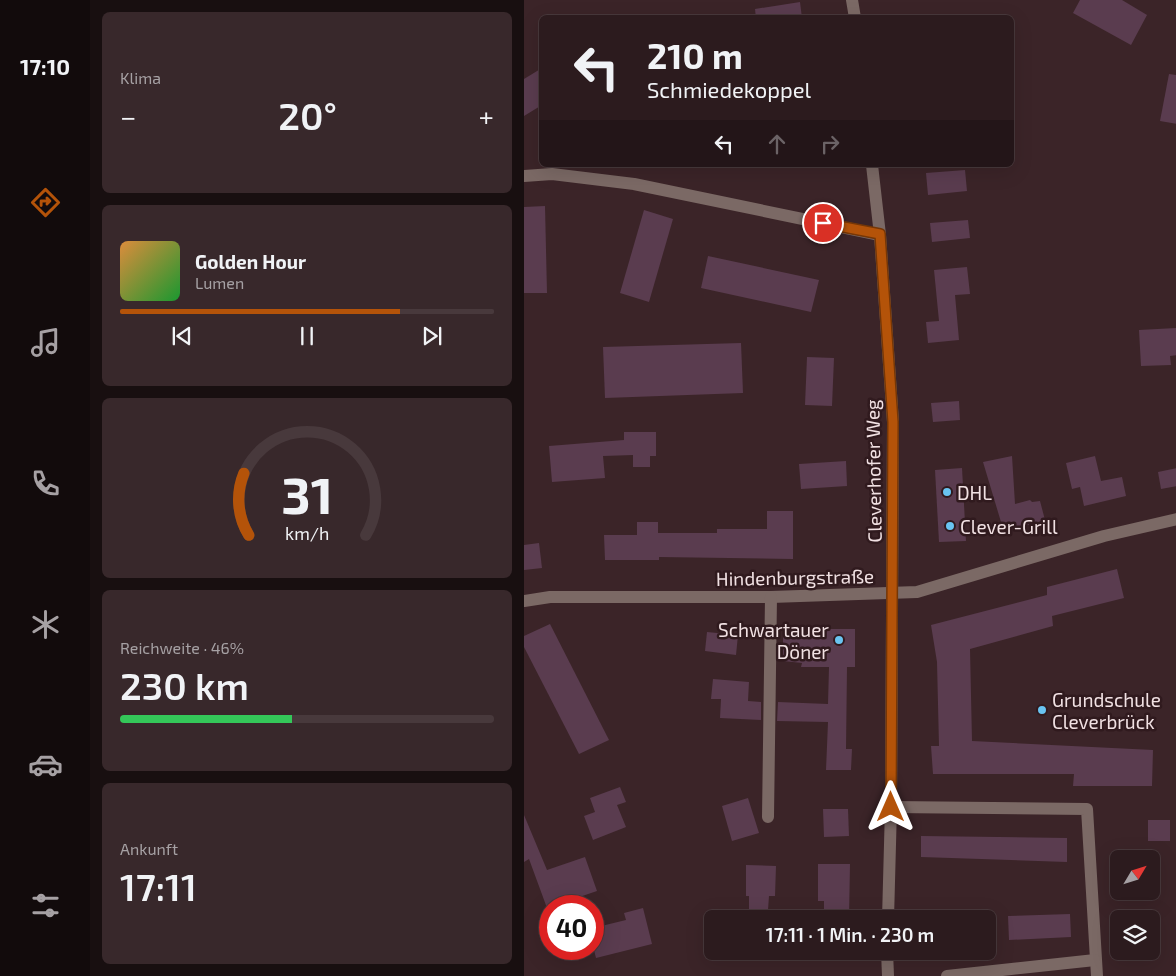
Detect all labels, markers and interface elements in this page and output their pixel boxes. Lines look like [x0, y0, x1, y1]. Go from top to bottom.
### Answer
text: 210 m [647, 34, 743, 76]
icon: left [564, 35, 629, 100]
text: 17:10 [20, 53, 70, 79]
text: Klima [120, 68, 161, 87]
text: Schmiedekoppel [647, 76, 811, 102]
text: 20° [278, 92, 337, 138]
text: − [120, 99, 136, 133]
text: + [479, 99, 494, 133]
icon: left [710, 130, 738, 158]
icon: ahead [763, 130, 791, 158]
icon: right [816, 130, 844, 158]
icon: directions [28, 185, 63, 220]
pin [802, 202, 844, 244]
icon: arrive [809, 209, 837, 237]
text: Golden Hour [195, 250, 306, 273]
text: Lumen [195, 273, 244, 292]
icon: previous [168, 322, 196, 350]
icon: pause [293, 322, 321, 350]
icon: next [418, 322, 446, 350]
icon: music [28, 325, 63, 360]
street label: Cleverhofer Weg [860, 399, 886, 543]
text: 31 [281, 462, 333, 524]
icon: phone [28, 466, 63, 501]
place label: DHL [957, 481, 992, 504]
marker: DHL [941, 486, 953, 498]
place label: Clever-Grill [960, 515, 1058, 538]
marker: Clever-Grill [944, 520, 956, 532]
text: km/h [285, 522, 329, 544]
street label: Hindenburgstraße [716, 564, 874, 590]
icon: climate [28, 607, 63, 642]
place label: Schwartauer Döner [718, 618, 829, 663]
marker: Schwartauer Döner [833, 634, 845, 646]
text: Reichweite · 46% [120, 638, 244, 657]
text: 230 km [120, 662, 249, 708]
place label: Grundschule Cleverbrück [1052, 688, 1161, 733]
marker: Grundschule Cleverbrück [1036, 704, 1048, 716]
icon: car [28, 747, 63, 782]
position arrow [864, 780, 916, 832]
text: Ankunft [120, 839, 178, 858]
north arrow [1110, 850, 1160, 900]
map controls [1110, 850, 1160, 960]
text: 17:11 [120, 863, 197, 909]
icon: filters [28, 888, 63, 923]
speed limit sign: 40 [539, 895, 604, 960]
button: layers [1110, 910, 1160, 960]
text: 17:11 · 1 Min. · 230 m [766, 923, 934, 946]

